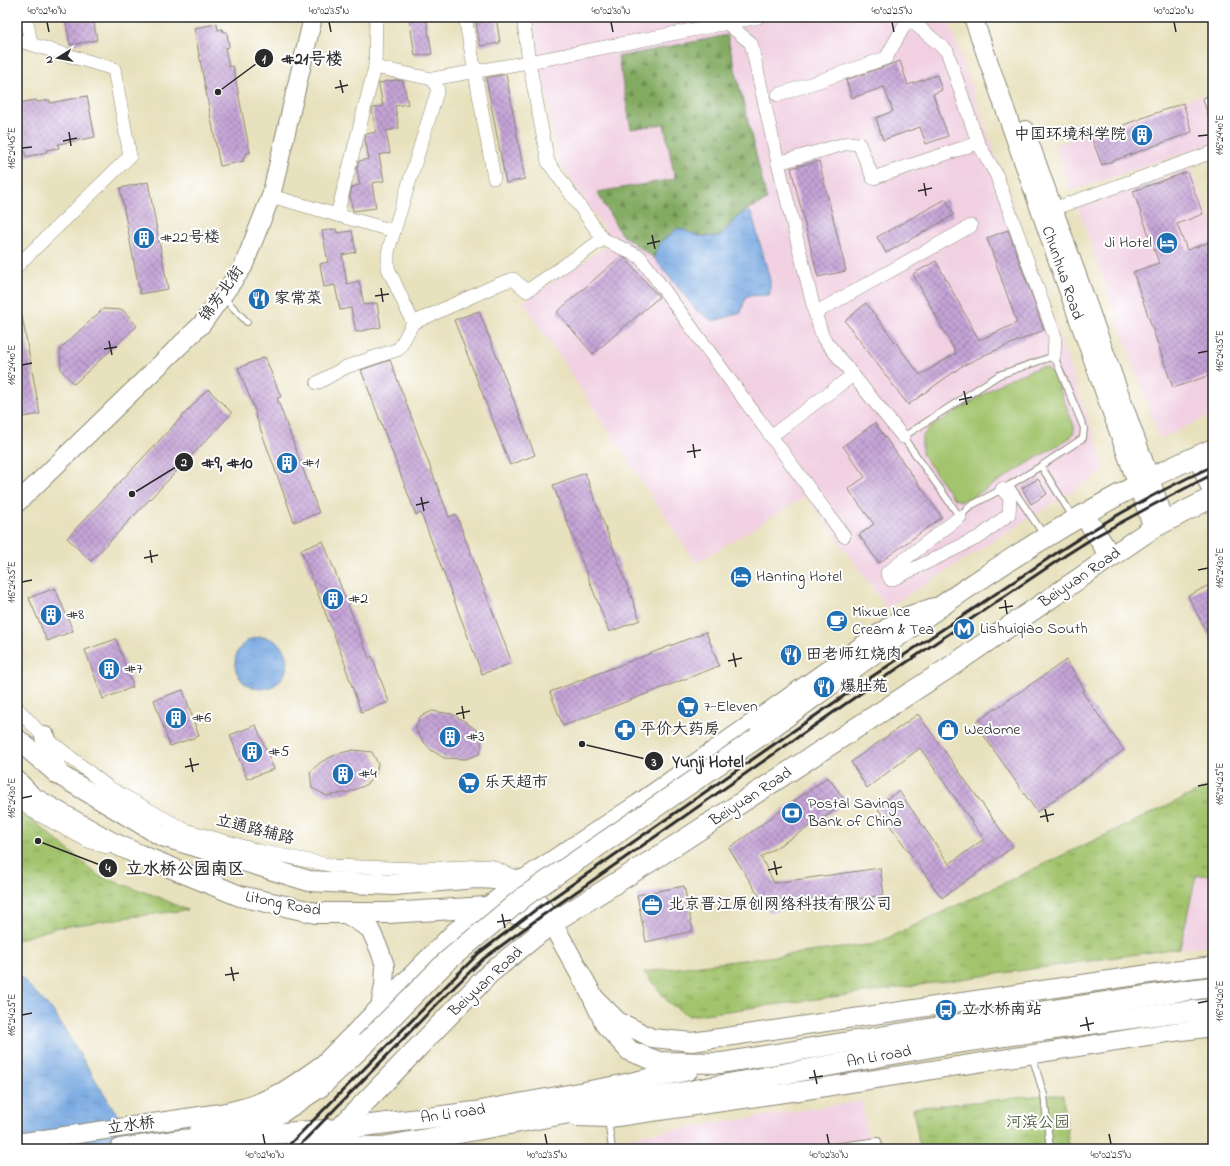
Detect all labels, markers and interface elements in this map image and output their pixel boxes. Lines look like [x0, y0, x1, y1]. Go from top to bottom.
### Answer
text: 40°02'40"N [28, 4, 67, 19]
text: 40°02'35"N [309, 4, 349, 19]
text: 40°02'30"N [592, 4, 631, 19]
text: 40°02'25"N [871, 4, 913, 19]
text: 40°02'20"N [1154, 4, 1194, 19]
north arrow [38, 38, 78, 78]
callout: #21号楼 [254, 44, 351, 73]
text: #21号楼 [281, 47, 342, 72]
text: 1 [262, 51, 266, 69]
text: N [41, 55, 58, 65]
text: 116°24'40"E [1213, 115, 1228, 155]
building icon: 中国环境科学院 [1129, 122, 1155, 148]
place label: 中国环境科学院 [1014, 123, 1126, 147]
text: 116°24'45"E [5, 127, 20, 169]
street label: Chunhua Road [1035, 223, 1089, 323]
building icon: #22号楼 [131, 225, 157, 251]
place label: #22号楼 [160, 226, 220, 250]
hotel icon: Ji Hotel [1154, 230, 1180, 256]
place label: Ji Hotel [1104, 231, 1152, 255]
street label: 锦芳北街 [194, 261, 250, 327]
restaurant icon: 家常菜 [246, 286, 272, 312]
place label: 家常菜 [274, 287, 322, 311]
text: 116°24'35"E [1213, 330, 1228, 372]
text: 116°24'40"E [5, 345, 20, 385]
callout: #9, #10 [174, 447, 261, 476]
building icon: #1 [274, 450, 300, 476]
text: #9, #10 [200, 451, 253, 476]
place label: #1 [302, 451, 319, 475]
text: 2 [180, 454, 187, 472]
street label: Beiyuan Road [1033, 542, 1126, 615]
text: 116°24'30"E [1213, 548, 1228, 588]
text: 116°24'35"E [5, 561, 20, 603]
hotel icon: Hanting Hotel [728, 564, 754, 590]
place label: Hanting Hotel [756, 565, 842, 589]
building icon: #2 [320, 586, 346, 612]
place label: #2 [348, 587, 368, 611]
place label: Mixue Ice Cream & Tea [852, 600, 934, 642]
building icon: #8 [38, 602, 64, 628]
place label: #8 [66, 603, 84, 627]
cafe icon: Mixue Ice Cream & Tea [824, 608, 850, 634]
metro station icon: Lishuiqiao South [951, 616, 977, 642]
place label: Lishuiqiao South [980, 617, 1088, 641]
restaurant icon: 田老师红烧肉 [778, 642, 804, 668]
place label: 田老师红烧肉 [806, 643, 902, 667]
building icon: #7 [96, 656, 122, 682]
place label: #7 [124, 657, 143, 681]
restaurant icon: 爆肚苑 [811, 674, 837, 700]
place label: 爆肚苑 [840, 675, 888, 699]
supermarket icon: 7-Eleven [675, 694, 701, 720]
place label: 7-Eleven [704, 695, 758, 719]
building icon: #6 [163, 705, 189, 731]
place label: #6 [192, 706, 211, 730]
pharmacy icon: 平价大药房 [612, 717, 638, 743]
shop icon: Wedome [935, 717, 961, 743]
place label: 平价大药房 [640, 718, 720, 742]
place label: Wedome [964, 718, 1021, 742]
building icon: #3 [437, 724, 463, 750]
place label: #3 [466, 725, 485, 749]
building icon: #5 [239, 739, 265, 765]
place label: #5 [268, 740, 289, 764]
callout: Yunji Hotel [644, 747, 752, 776]
text: Yunji Hotel [671, 750, 744, 775]
text: 3 [651, 754, 657, 772]
building icon: #4 [330, 761, 356, 787]
street label: Beiyuan Road [704, 761, 797, 833]
place label: #4 [358, 762, 377, 786]
text: 116°24'25"E [1213, 763, 1228, 805]
supermarket icon: 乐天超市 [456, 770, 482, 796]
place label: 乐天超市 [484, 771, 548, 795]
text: 116°24'30"E [5, 778, 20, 818]
place label: Postal Savings Bank of China [807, 792, 905, 834]
bank icon: Postal Savings Bank of China [779, 800, 805, 826]
street label: 立通路辅路 [213, 809, 297, 851]
callout: 立水桥公园南区 [98, 853, 253, 882]
text: 立水桥公园南区 [126, 857, 245, 882]
text: 4 [105, 860, 111, 878]
street label: Litong Road [243, 885, 323, 923]
office icon: 北京晋江原创网络科技有限公司 [639, 892, 665, 918]
place label: 北京晋江原创网络科技有限公司 [668, 893, 892, 917]
street label: Beiyuan Road [443, 941, 529, 1024]
text: 116°24'20"E [1213, 980, 1228, 1022]
text: 116°24'25"E [5, 994, 20, 1036]
bus stop icon: 立水桥南站 [933, 997, 959, 1023]
place label: 立水桥南站 [962, 998, 1042, 1022]
street label: An Li road [845, 1039, 913, 1075]
street label: An Li road [419, 1098, 487, 1130]
street label: 立水桥 [106, 1111, 156, 1141]
park label: 河滨公园 [1006, 1111, 1070, 1135]
text: 40°02'40"N [246, 1148, 285, 1163]
text: 40°02'35"N [527, 1148, 567, 1163]
text: 40°02'30"N [810, 1148, 849, 1163]
text: 40°02'25"N [1090, 1148, 1132, 1163]

